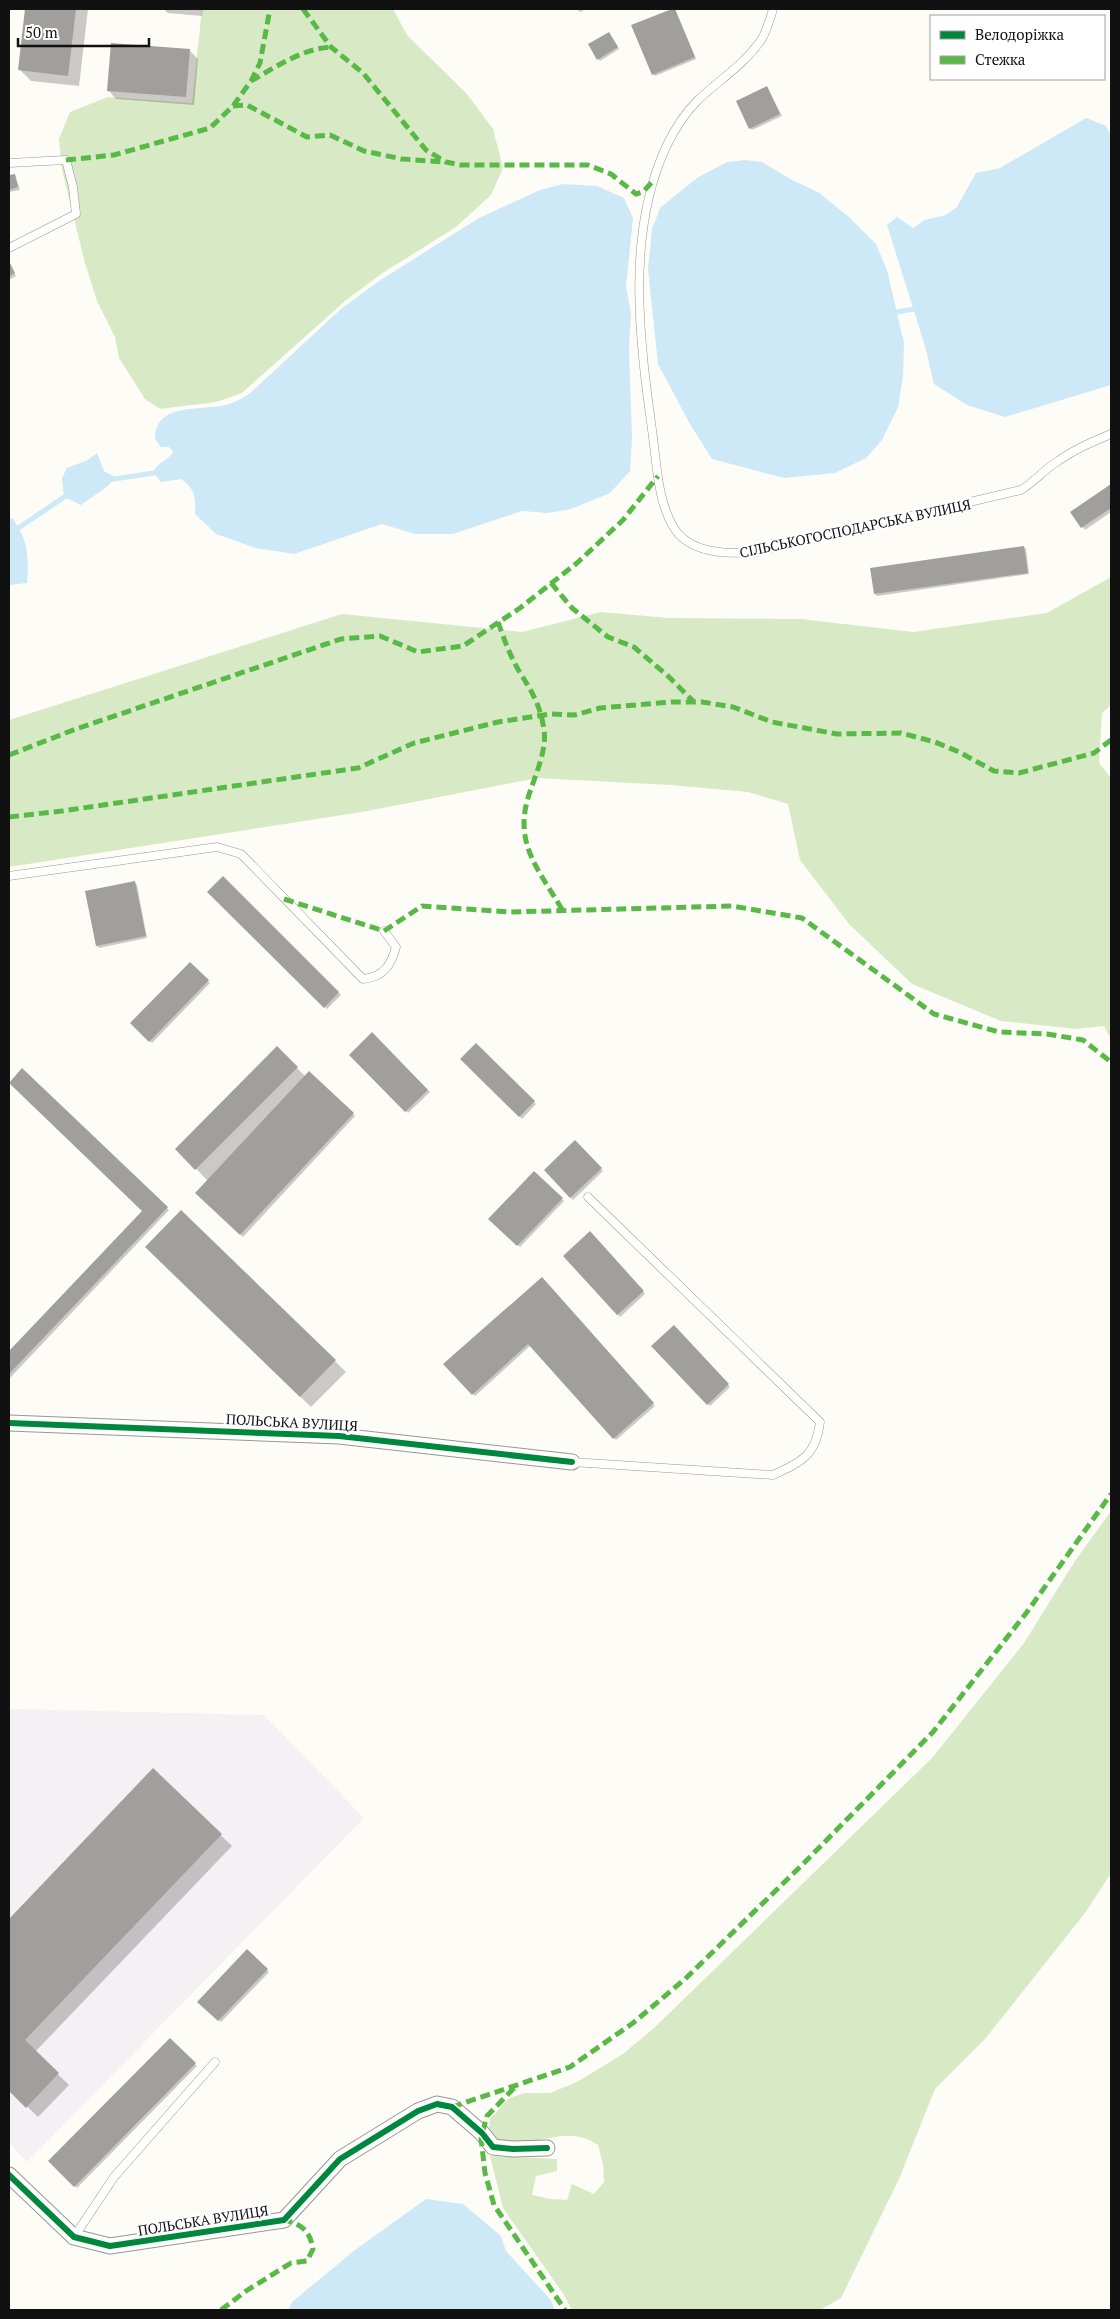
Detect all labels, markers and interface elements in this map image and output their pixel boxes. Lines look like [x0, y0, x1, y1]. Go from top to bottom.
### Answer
scale bar [18, 15, 149, 47]
legend [930, 15, 1105, 80]
text: 50 m [25, 22, 58, 42]
text: Велодоріжка [975, 24, 1064, 44]
text: Стежка [975, 49, 1026, 69]
street label: СІЛЬСЬКОГОСПОДАРСЬКА ВУЛИЦЯ [738, 494, 973, 562]
street label: ПОЛЬСЬКА ВУЛИЦЯ [226, 1409, 359, 1435]
street label: ПОЛЬСЬКА ВУЛИЦЯ [136, 2200, 270, 2240]

